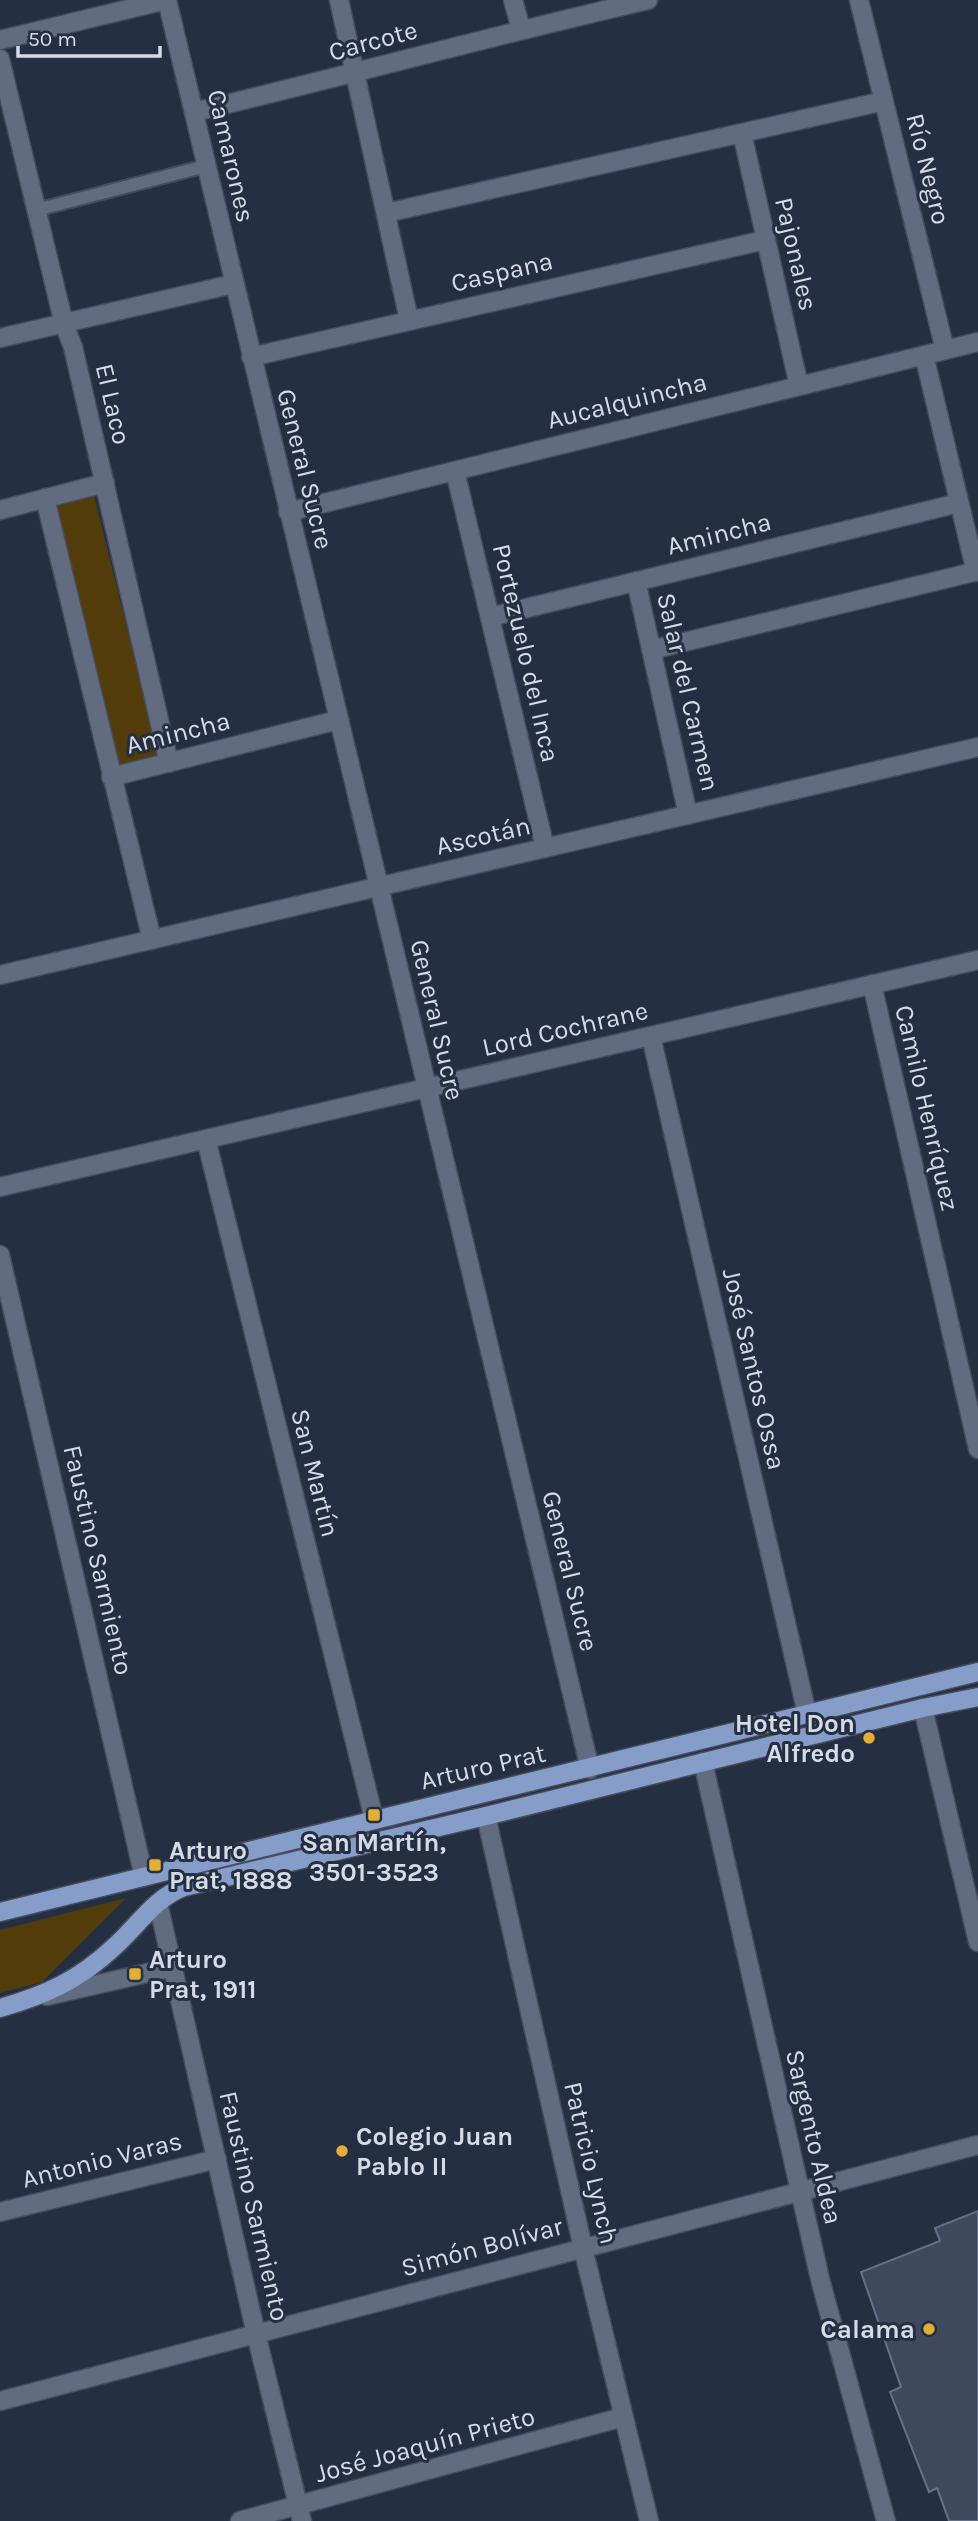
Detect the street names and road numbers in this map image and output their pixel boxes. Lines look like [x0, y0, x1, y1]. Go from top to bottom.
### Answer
street label: Carcote [325, 14, 421, 68]
street label: Camarones [201, 87, 261, 225]
street label: Río Negro [899, 110, 957, 228]
street label: Pajonales [768, 194, 824, 314]
street label: Caspana [448, 245, 556, 299]
street label: El Laco [89, 360, 137, 448]
street label: Aucalquincha [544, 366, 710, 436]
street label: General Sucre [270, 386, 340, 552]
street label: Amincha [664, 506, 774, 562]
street label: Portezuelo del Inca [486, 541, 566, 765]
street label: Salar del Carmen [650, 590, 726, 794]
street label: Amincha [123, 705, 233, 761]
street label: Ascotán [433, 810, 533, 862]
street label: General Sucre [403, 937, 471, 1103]
street label: Lord Cochrane [479, 995, 651, 1063]
street label: Camilo Henríquez [888, 1002, 966, 1214]
street label: José Santos Ossa [716, 1265, 792, 1473]
street label: San Martín [284, 1406, 346, 1540]
street label: Faustino Sarmiento [56, 1442, 140, 1678]
street label: General Sucre [535, 1488, 605, 1654]
street label: Arturo Prat [417, 1738, 549, 1796]
street label: Sargento Aldea [779, 2047, 849, 2227]
street label: Patricio Lynch [557, 2079, 625, 2247]
street label: Faustino Sarmiento [212, 2088, 296, 2324]
street label: Antonio Varas [19, 2125, 185, 2195]
street label: Simón Bolívar [398, 2210, 567, 2283]
street label: José Joaquín Prieto [312, 2401, 538, 2489]

